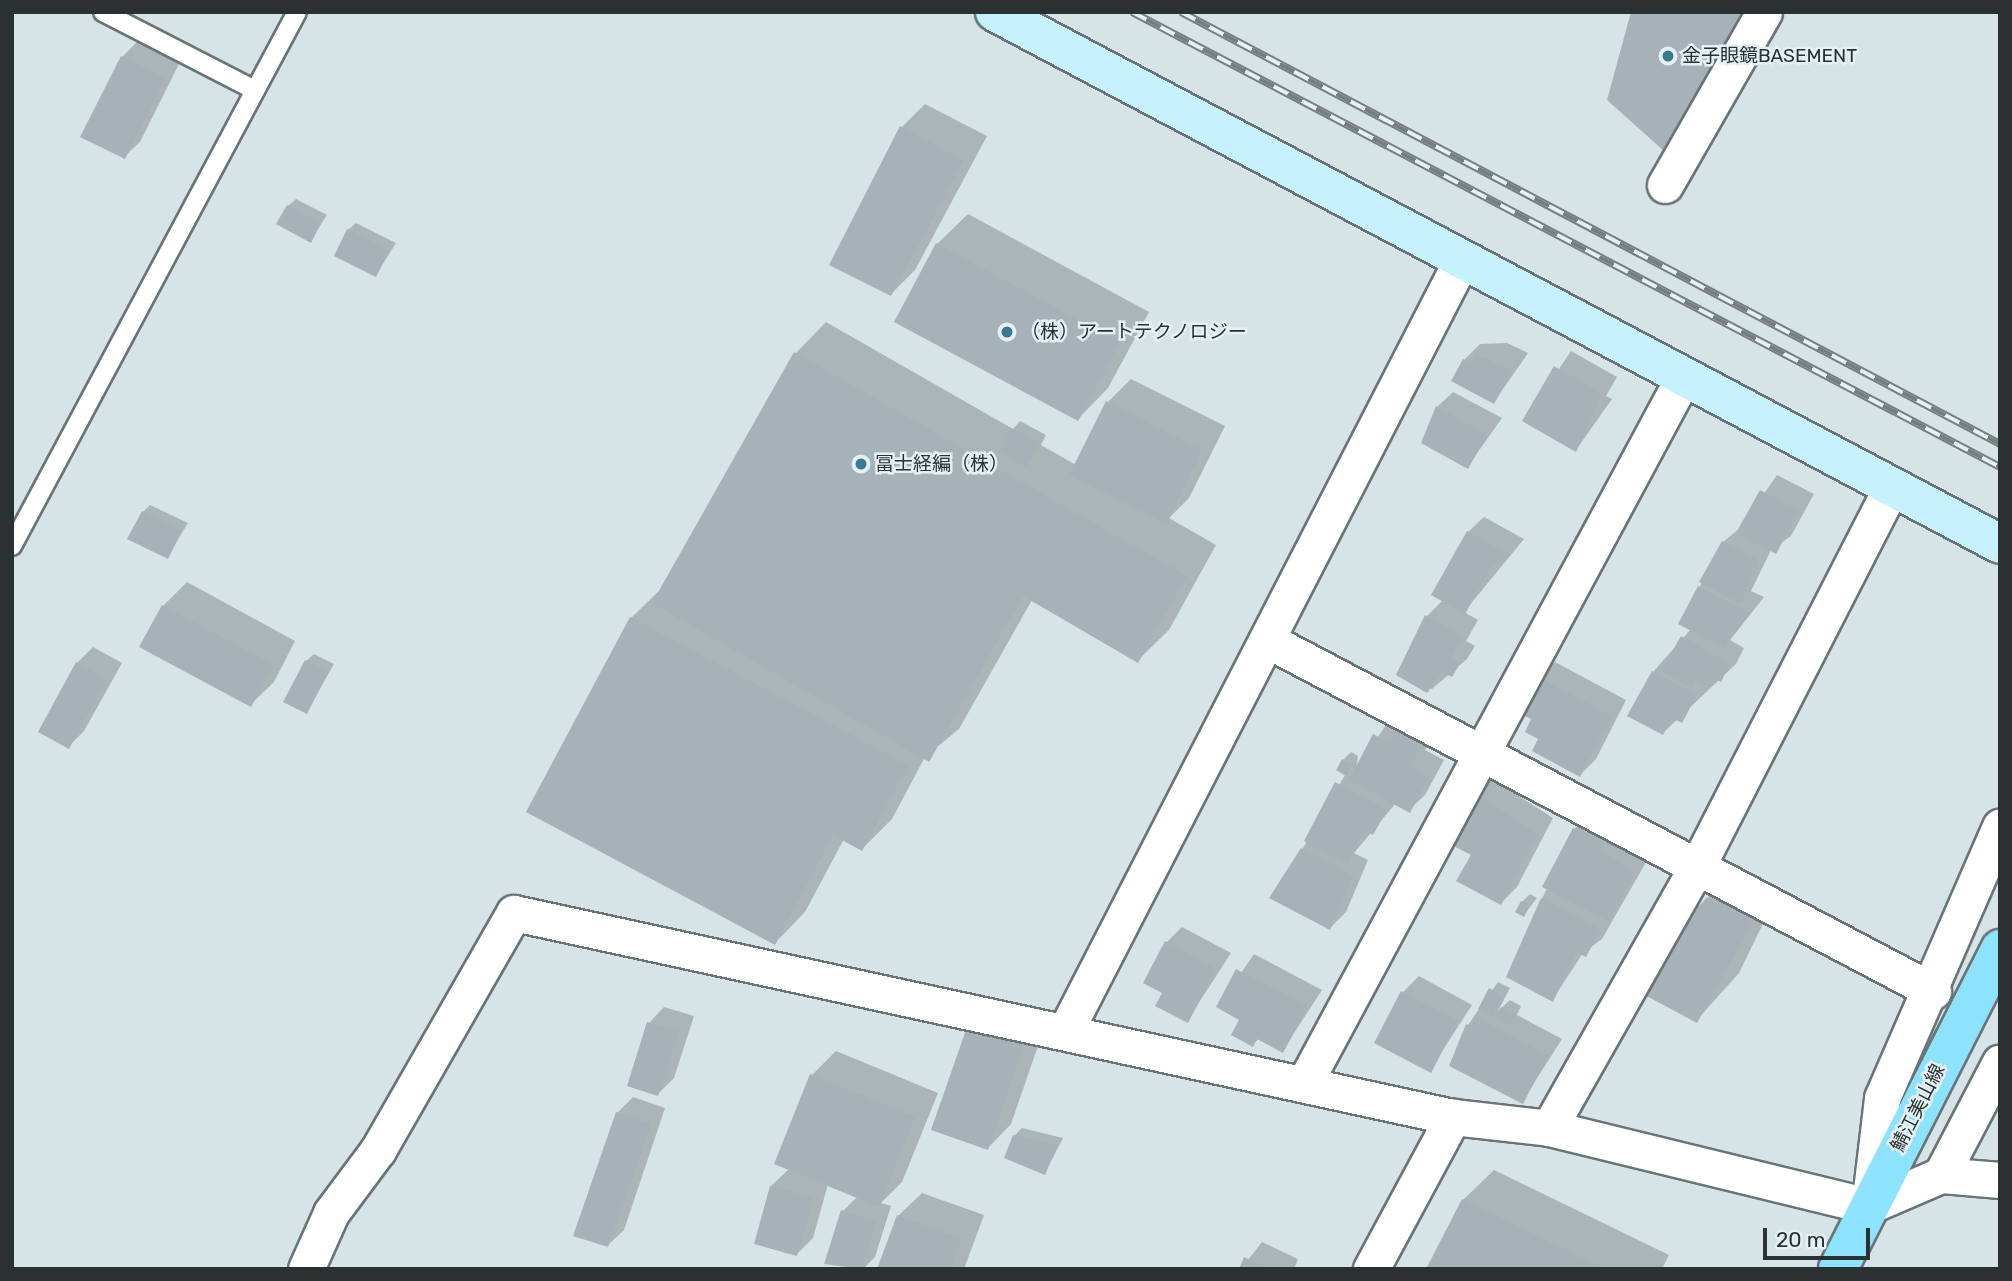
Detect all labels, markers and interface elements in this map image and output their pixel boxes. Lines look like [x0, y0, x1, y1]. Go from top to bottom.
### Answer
place label: 金子眼鏡BASEMENT [1682, 45, 1857, 67]
marker: 金子眼鏡BASEMENT [1660, 48, 1676, 64]
place label: （株）アートテクノロジー [1021, 321, 1248, 343]
marker: （株）アートテクノロジー [999, 324, 1015, 340]
place label: 冨士経編（株） [875, 453, 1008, 475]
marker: 冨士経編（株） [853, 456, 869, 472]
street label: 鯖江美山線 [1886, 1061, 1950, 1155]
scale bar [1767, 1214, 1874, 1258]
text: 20 m [1776, 1227, 1825, 1252]

